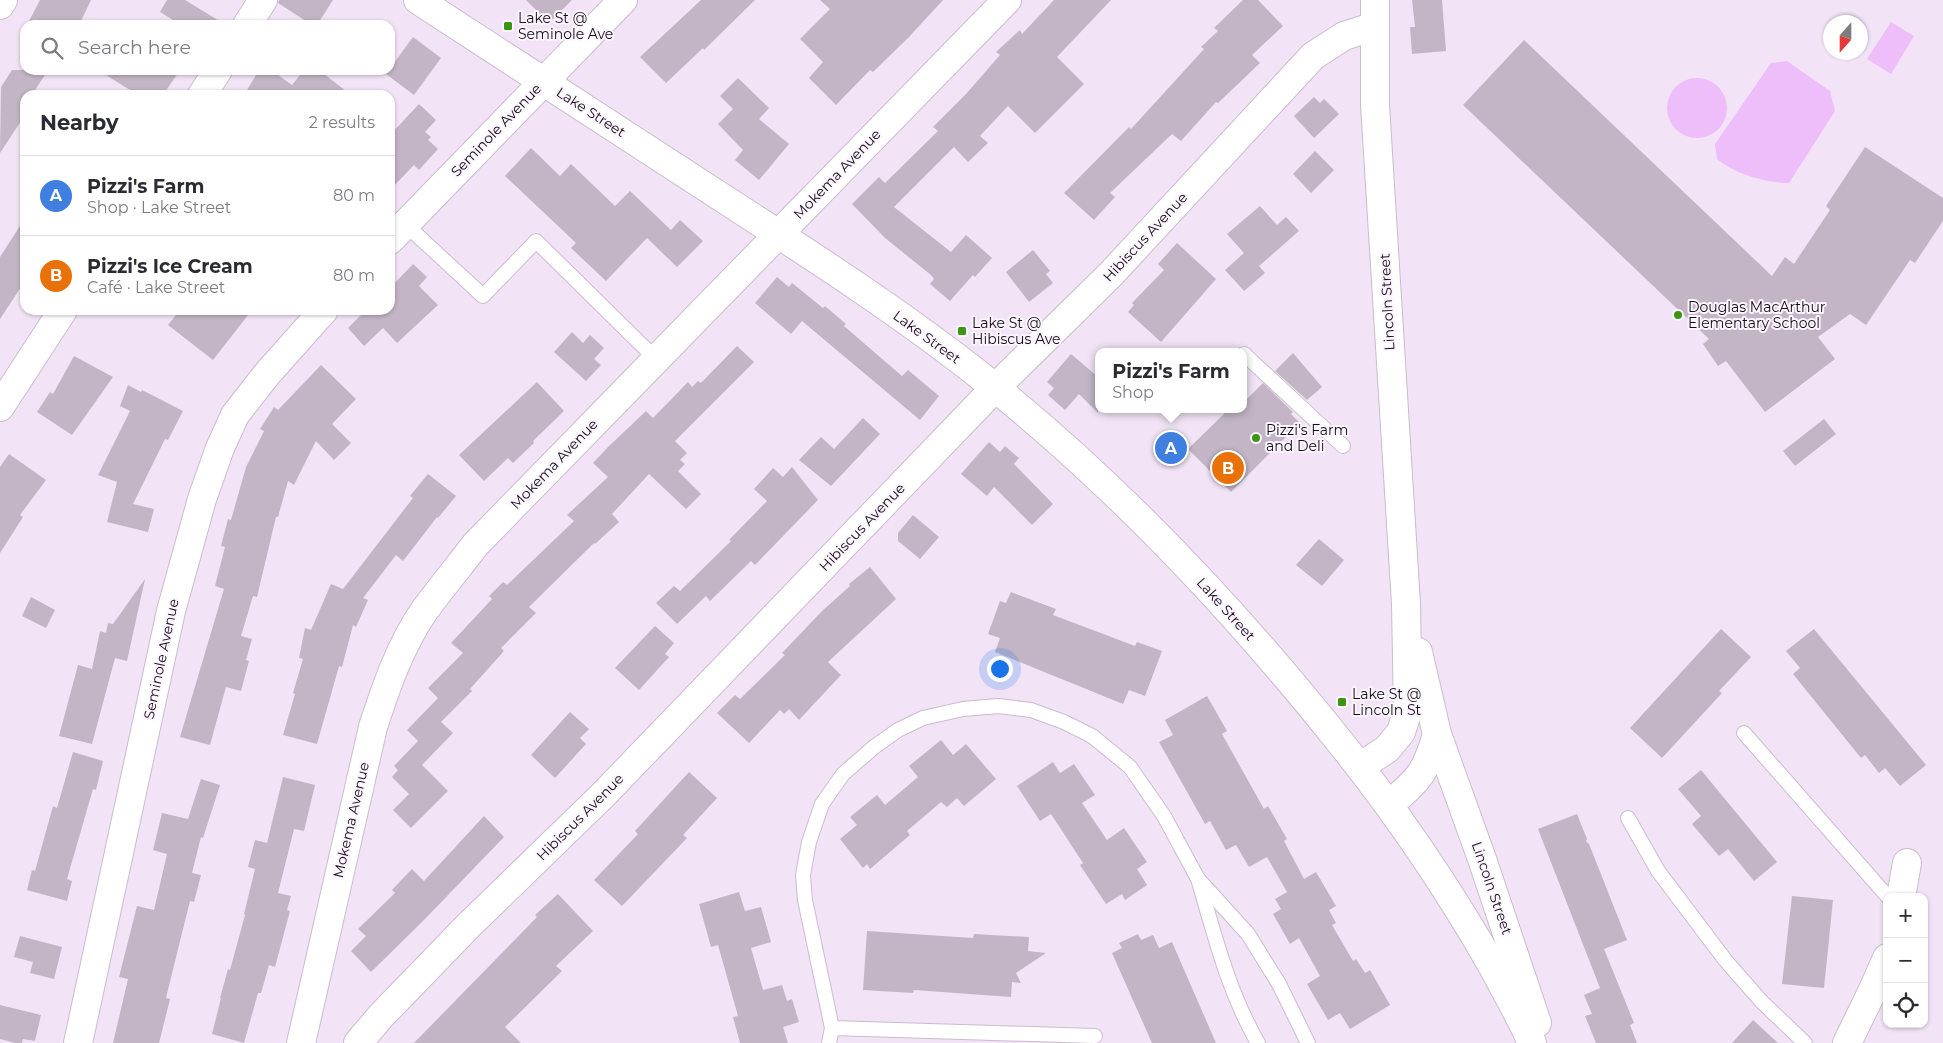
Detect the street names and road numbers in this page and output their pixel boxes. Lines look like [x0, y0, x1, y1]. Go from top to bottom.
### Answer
street label: Seminole Avenue [447, 80, 545, 180]
street label: Lake Street [553, 83, 629, 141]
street label: Mokema Avenue [789, 125, 885, 223]
street label: Hibiscus Avenue [1099, 188, 1191, 286]
street label: Lincoln Street [1375, 253, 1399, 351]
street label: Lake Street [890, 306, 965, 368]
street label: Mokema Avenue [506, 415, 602, 513]
street label: Hibiscus Avenue [815, 479, 909, 575]
street label: Lake Street [1193, 574, 1259, 645]
street label: Seminole Avenue [139, 597, 183, 721]
street label: Mokema Avenue [329, 760, 373, 880]
street label: Hibiscus Avenue [533, 770, 627, 864]
street label: Lincoln Street [1468, 839, 1516, 937]

